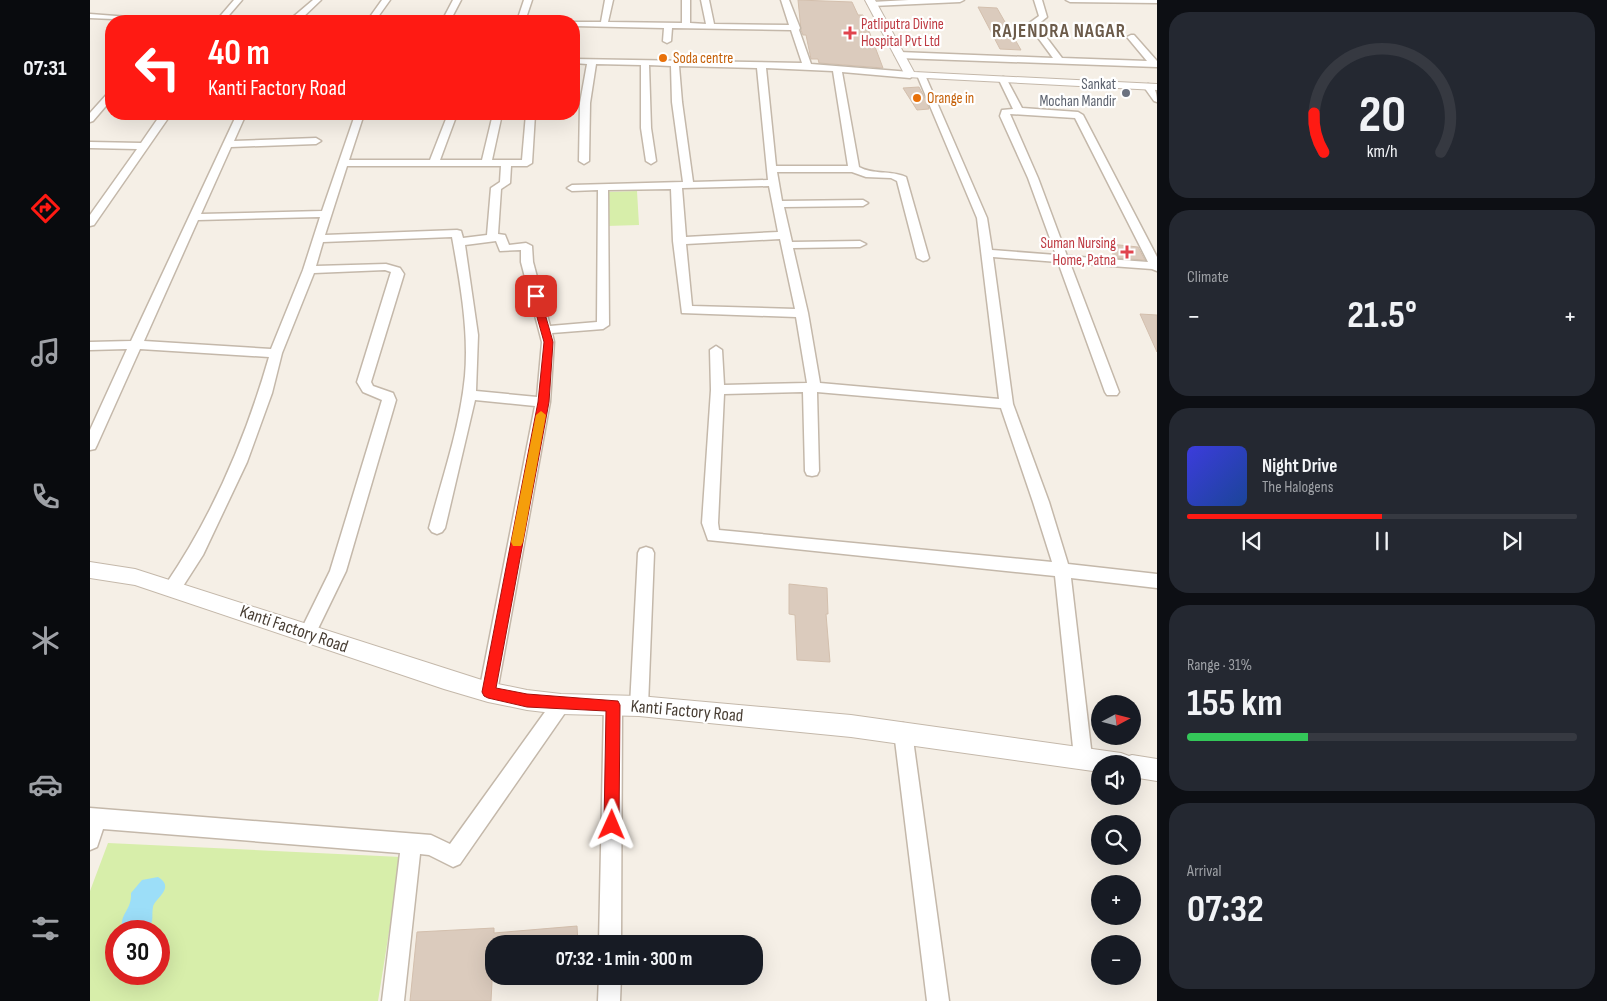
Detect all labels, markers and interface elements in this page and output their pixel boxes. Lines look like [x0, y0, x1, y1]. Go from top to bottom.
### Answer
place label: Patliputra Divine Hospital Pvt Ltd [861, 15, 944, 51]
district label: RAJENDRA NAGAR [992, 20, 1126, 43]
marker: Patliputra Divine Hospital Pvt Ltd [843, 26, 857, 40]
text: 40 m [208, 32, 270, 75]
icon: left [125, 35, 190, 100]
place label: Soda centre [673, 49, 733, 68]
marker: Soda centre [657, 52, 669, 64]
text: 07:31 [23, 55, 67, 82]
text: Kanti Factory Road [208, 75, 346, 102]
place label: Sankat Mochan Mandir [1039, 75, 1117, 111]
text: 20 [1358, 84, 1406, 147]
marker: Sankat Mochan Mandir [1120, 87, 1132, 99]
place label: Orange in [927, 89, 974, 108]
marker: Orange in [911, 92, 923, 104]
text: km/h [1367, 141, 1397, 162]
icon: directions [28, 191, 63, 226]
place label: Suman Nursing Home, Patna [1041, 234, 1116, 270]
marker: Suman Nursing Home, Patna [1120, 245, 1134, 259]
text: Climate [1187, 268, 1229, 287]
pin [515, 275, 557, 317]
icon: arrive [522, 282, 550, 310]
text: 21.5° [1347, 293, 1417, 338]
text: − [1187, 300, 1201, 333]
text: + [1563, 300, 1577, 333]
icon: music [28, 335, 63, 370]
text: Night Drive [1262, 455, 1337, 478]
text: The Halogens [1262, 478, 1333, 497]
icon: phone [28, 479, 63, 514]
icon: previous [1238, 527, 1266, 555]
icon: pause [1368, 527, 1396, 555]
icon: next [1498, 527, 1526, 555]
street label: Kanti Factory Road [237, 601, 351, 657]
icon: climate [28, 623, 63, 658]
text: Range · 31% [1187, 656, 1252, 675]
text: 155 km [1187, 681, 1283, 726]
north arrow [1091, 695, 1141, 745]
map controls [1091, 695, 1141, 985]
street label: Kanti Factory Road [630, 696, 744, 726]
button: sound [1091, 755, 1141, 805]
icon: car [28, 767, 63, 802]
position arrow [585, 798, 637, 850]
button: search [1091, 815, 1141, 865]
text: Arrival [1187, 862, 1221, 881]
button: + [1091, 875, 1141, 925]
text: 07:32 [1187, 887, 1264, 932]
icon: filters [28, 911, 63, 946]
speed limit sign: 30 [105, 920, 170, 985]
button: − [1091, 935, 1141, 985]
text: 07:32 · 1 min · 300 m [556, 948, 692, 971]

